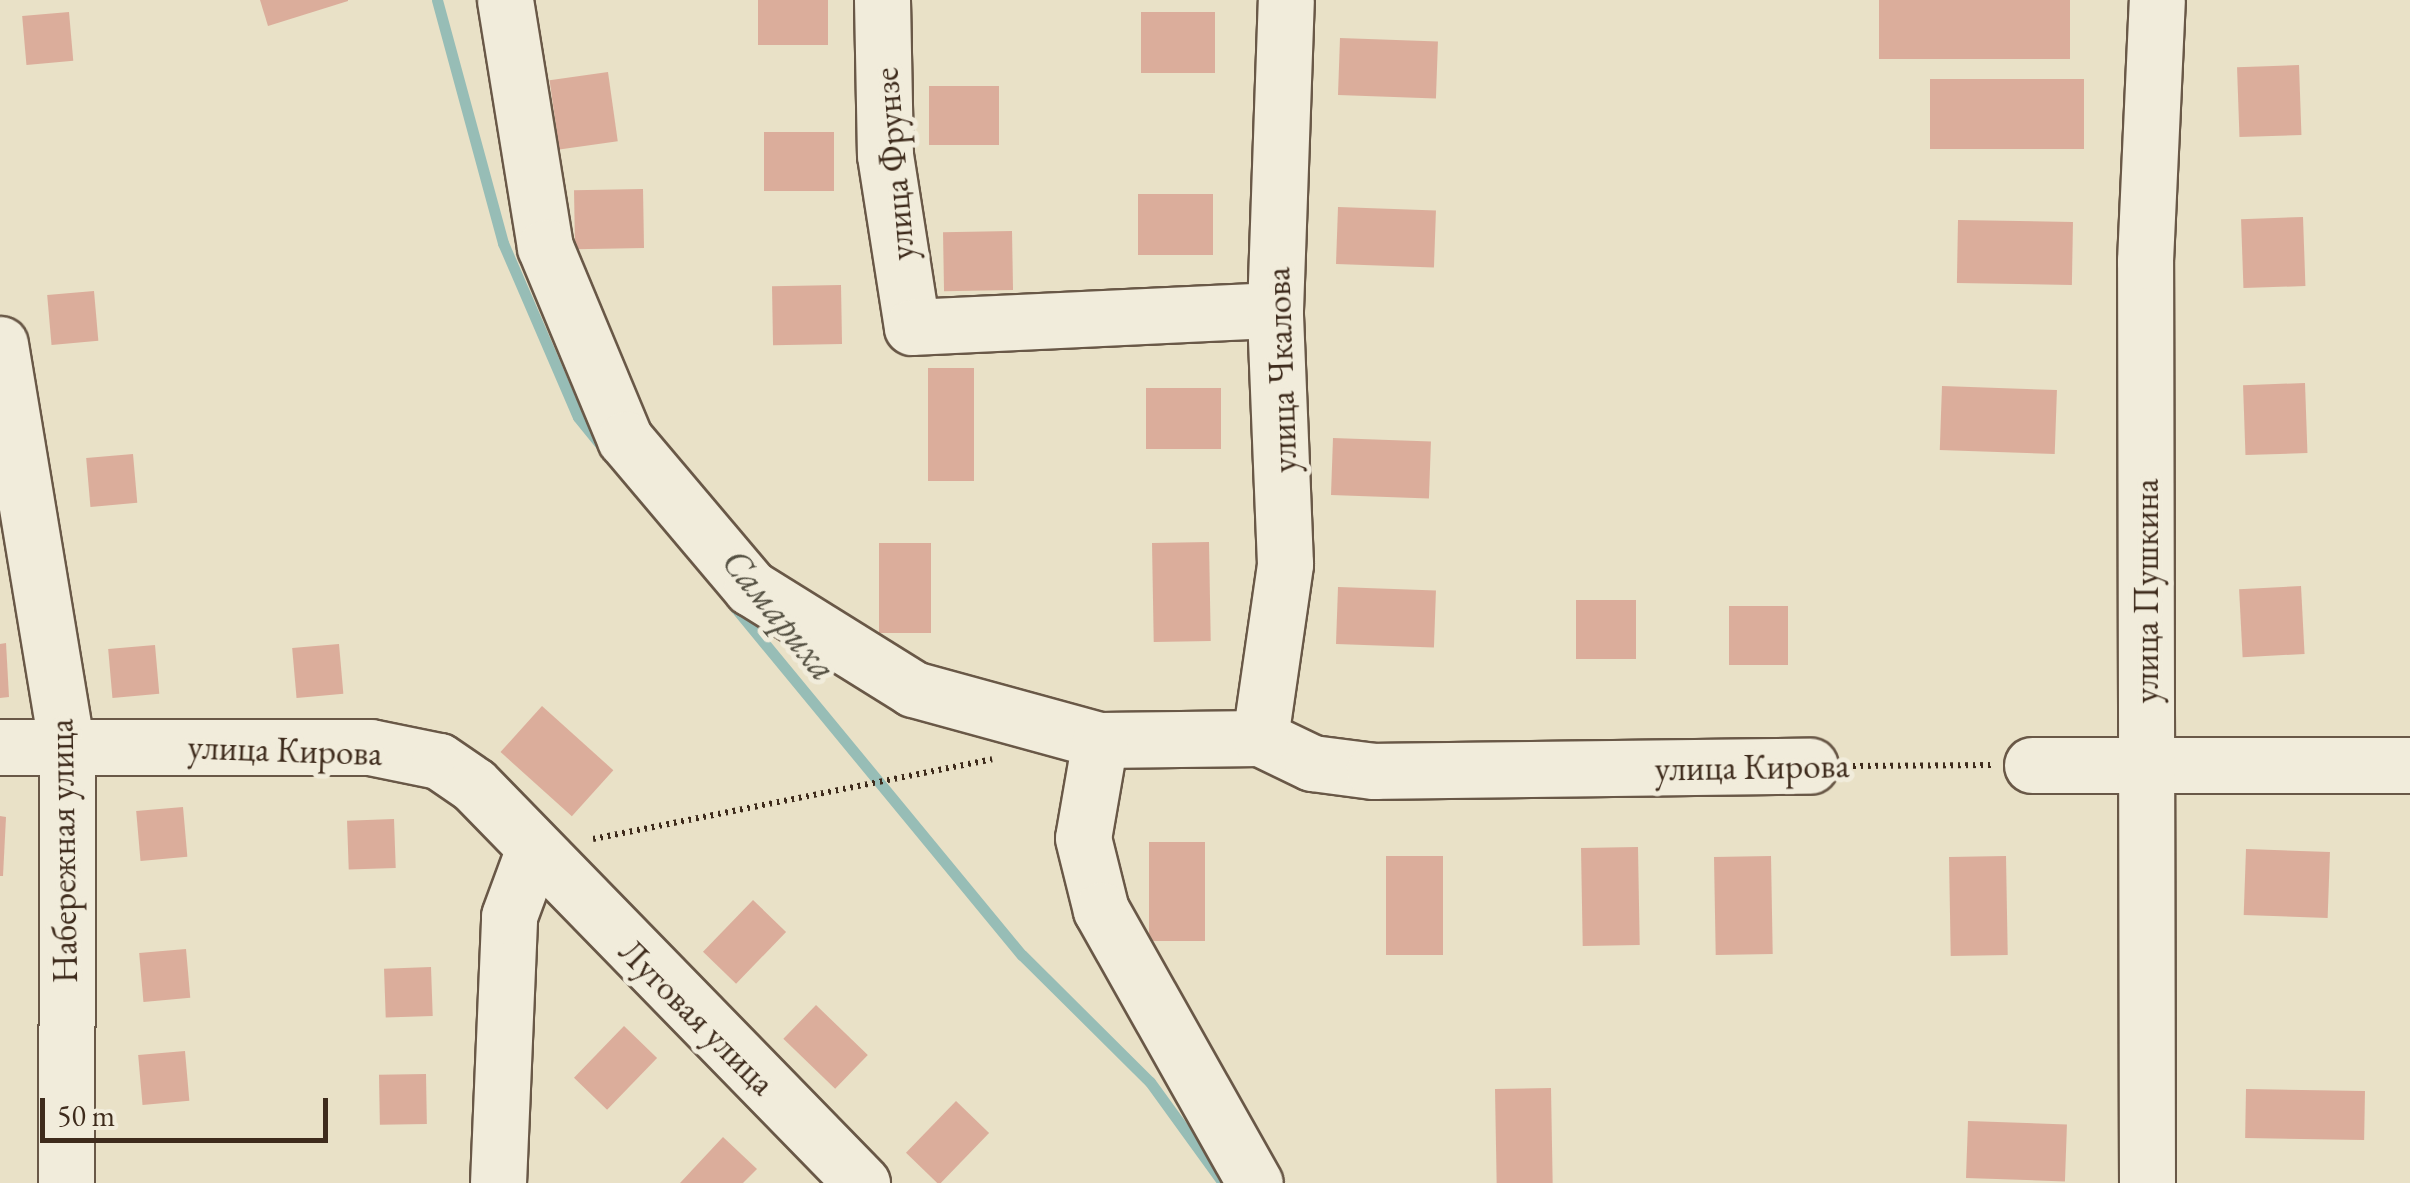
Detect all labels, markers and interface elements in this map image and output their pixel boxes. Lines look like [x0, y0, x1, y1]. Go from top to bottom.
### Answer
street label: улица Фрунзе [865, 66, 923, 262]
street label: улица Чкалова [1256, 267, 1306, 473]
street label: улица Пушкина [2125, 479, 2167, 703]
water label: Самариха [713, 539, 847, 689]
street label: Набережная улица [40, 718, 86, 984]
street label: улица Кирова [187, 726, 383, 774]
street label: улица Кирова [1654, 744, 1850, 790]
street label: Луговая улица [610, 930, 784, 1104]
scale bar [45, 1078, 332, 1140]
text: 50 m [57, 1096, 115, 1135]

